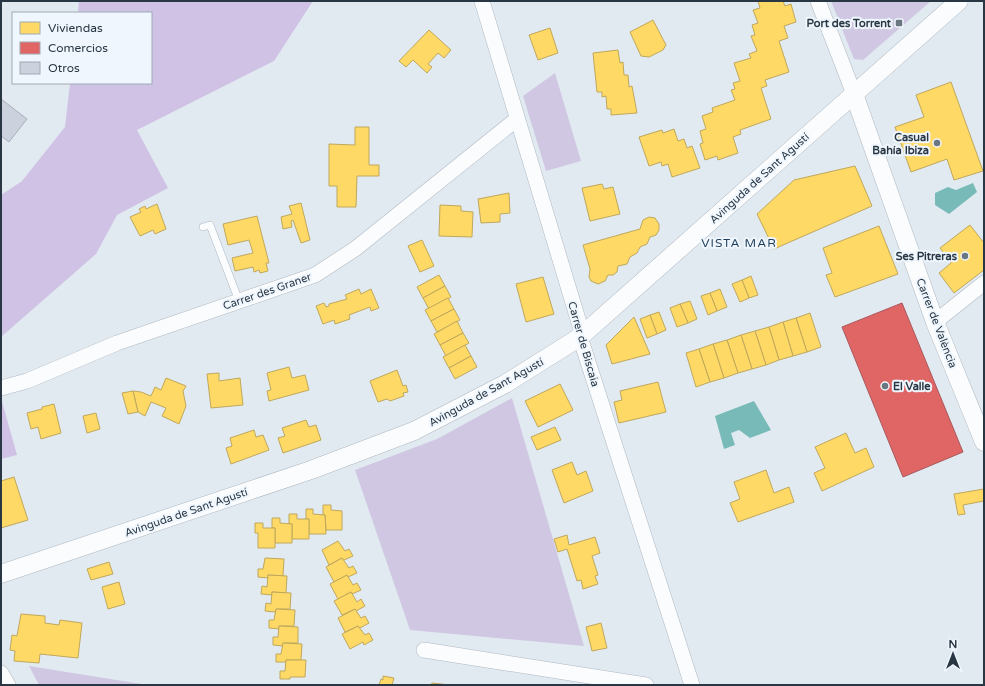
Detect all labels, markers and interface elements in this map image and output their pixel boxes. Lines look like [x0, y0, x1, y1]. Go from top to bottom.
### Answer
legend [12, 12, 152, 84]
place label: Port des Torrent [807, 17, 892, 30]
marker: Port des Torrent [894, 18, 904, 28]
text: Viviendas [48, 21, 103, 35]
text: Comercios [48, 41, 108, 55]
text: Otros [48, 61, 80, 75]
street label: Avinguda de Sant Agustí [707, 130, 812, 226]
place label: Casual Bahía Ibiza [872, 131, 929, 157]
marker: Casual Bahía Ibiza [932, 138, 942, 148]
district label: VISTA MAR [701, 236, 777, 250]
place label: Ses Pitreras [896, 250, 958, 263]
marker: Ses Pitreras [960, 251, 970, 261]
street label: Carrer des Graner [221, 270, 314, 313]
street label: Carrer de València [913, 276, 960, 370]
street label: Carrer de Biscaia [565, 300, 602, 388]
street label: Avinguda de Sant Agustí [427, 355, 546, 429]
place label: El Valle [893, 380, 931, 393]
marker: El Valle [880, 381, 890, 391]
street label: Avinguda de Sant Agustí [123, 485, 250, 540]
north arrow [933, 634, 973, 674]
text: N [949, 638, 957, 651]

